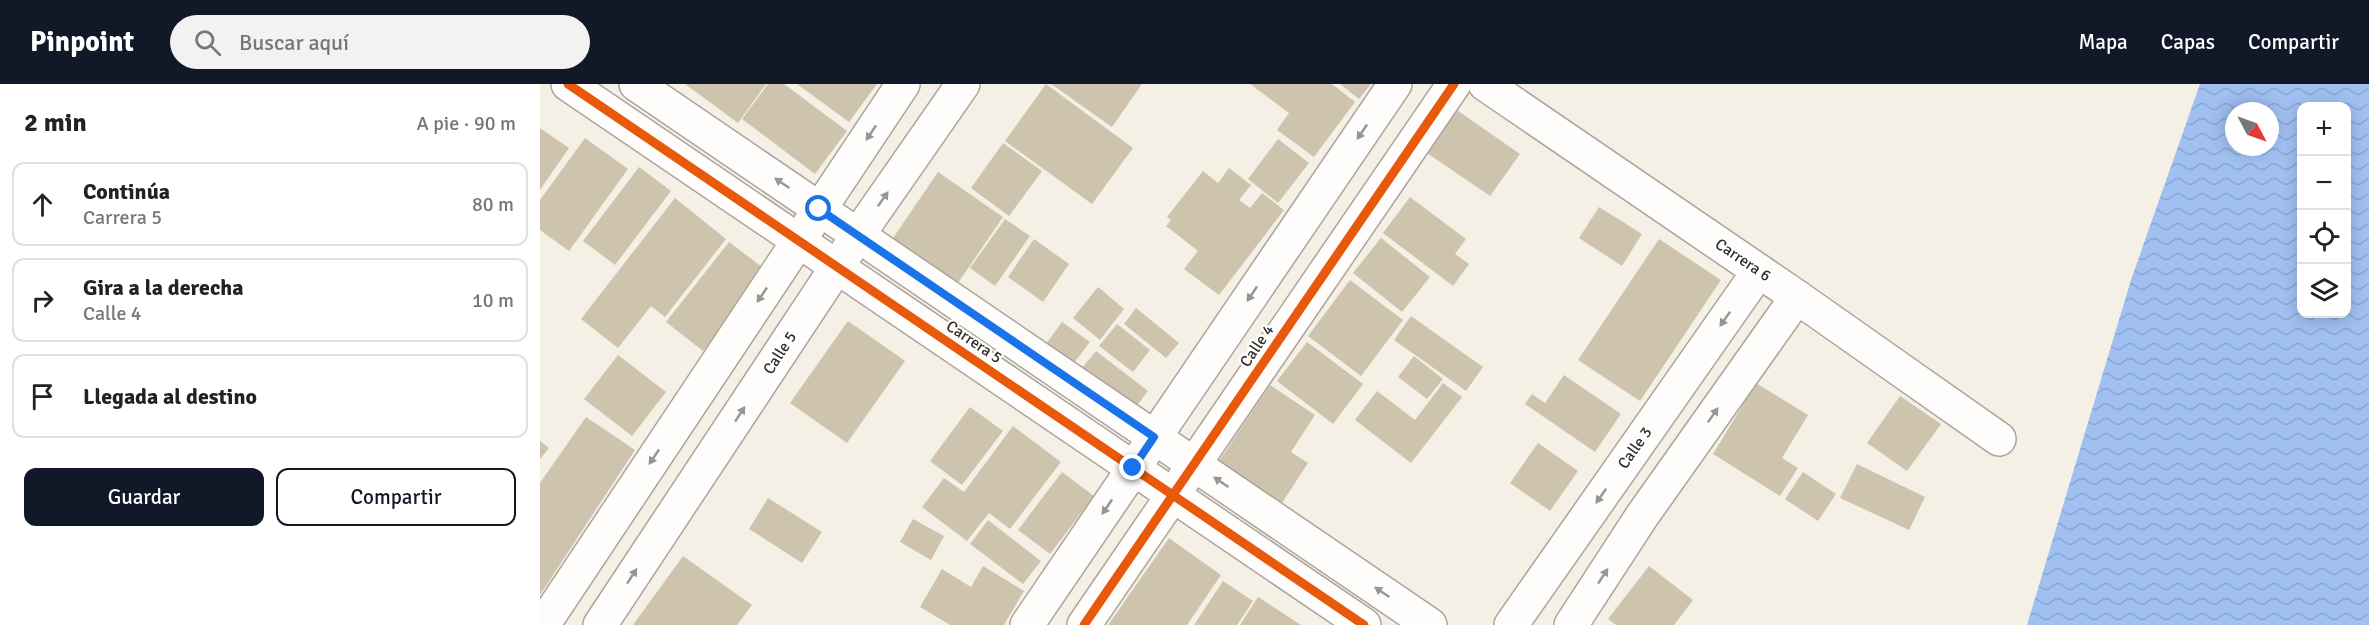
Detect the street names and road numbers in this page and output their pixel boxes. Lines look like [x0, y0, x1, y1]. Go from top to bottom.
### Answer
street label: Carrera 6 [1711, 234, 1775, 286]
street label: Carrera 5 [942, 316, 1006, 368]
street label: Calle 4 [1236, 321, 1279, 371]
street label: Calle 5 [759, 328, 801, 378]
street label: Calle 3 [1613, 423, 1657, 473]

